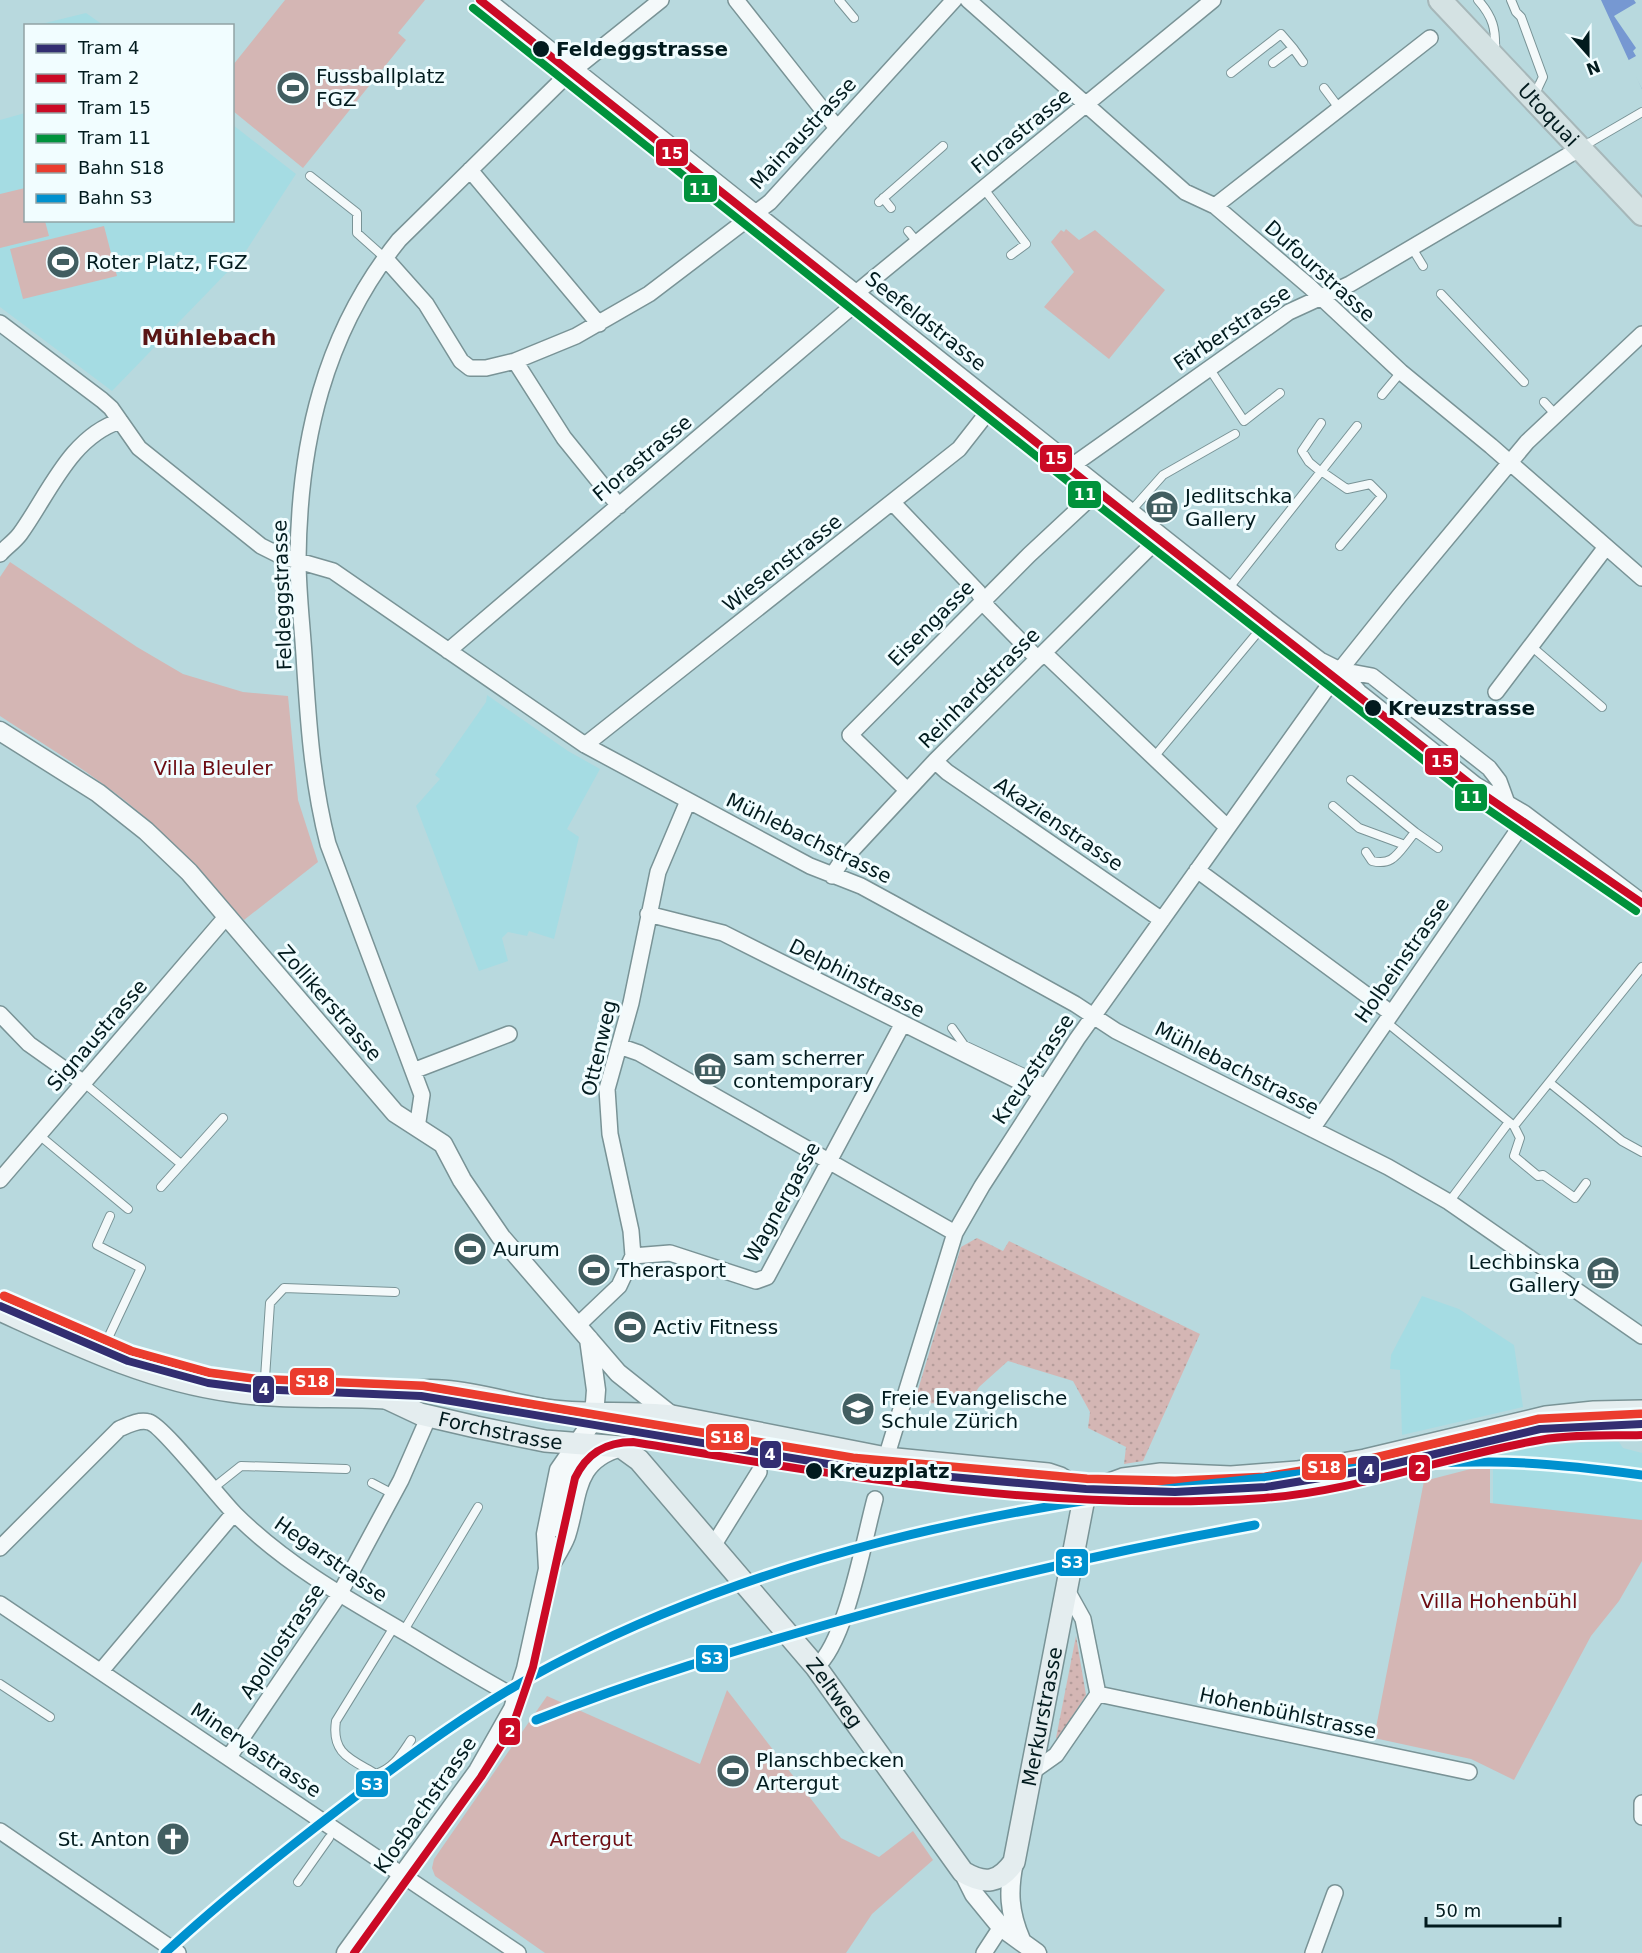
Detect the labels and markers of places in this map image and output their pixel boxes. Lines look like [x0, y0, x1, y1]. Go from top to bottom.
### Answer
place label: Feldeggstrasse [556, 37, 728, 61]
marker: Feldeggstrasse [531, 39, 551, 59]
place label: Fussballplatz FGZ [316, 64, 445, 111]
sports icon: Fussballplatz FGZ [275, 70, 311, 106]
sports icon: Roter Platz, FGZ [45, 244, 81, 280]
place label: Roter Platz, FGZ [86, 250, 248, 274]
place label: Jedlitschka Gallery [1183, 484, 1292, 531]
museum icon: Jedlitschka Gallery [1144, 489, 1180, 525]
place label: Kreuzstrasse [1388, 696, 1535, 720]
marker: Kreuzstrasse [1363, 698, 1383, 718]
place label: sam scherrer contemporary [733, 1046, 874, 1093]
museum icon: sam scherrer contemporary [692, 1051, 728, 1087]
sports icon: Aurum [452, 1231, 488, 1267]
place label: Aurum [493, 1237, 560, 1261]
place label: Lechbinska Gallery [1468, 1250, 1580, 1297]
sports icon: Therasport [576, 1252, 612, 1288]
museum icon: Lechbinska Gallery [1585, 1255, 1621, 1291]
place label: Therasport [616, 1258, 726, 1282]
sports icon: Activ Fitness [612, 1309, 648, 1345]
place label: Activ Fitness [653, 1315, 778, 1339]
place label: Freie Evangelische Schule Zürich [881, 1386, 1067, 1433]
school or university icon: Freie Evangelische Schule Zürich [840, 1391, 876, 1427]
place label: Kreuzplatz [829, 1459, 950, 1483]
marker: Kreuzplatz [804, 1461, 824, 1481]
place label: Planschbecken Artergut [756, 1748, 905, 1795]
sports icon: Planschbecken Artergut [715, 1753, 751, 1789]
church icon: St. Anton [155, 1821, 191, 1857]
place label: St. Anton [58, 1827, 150, 1851]

